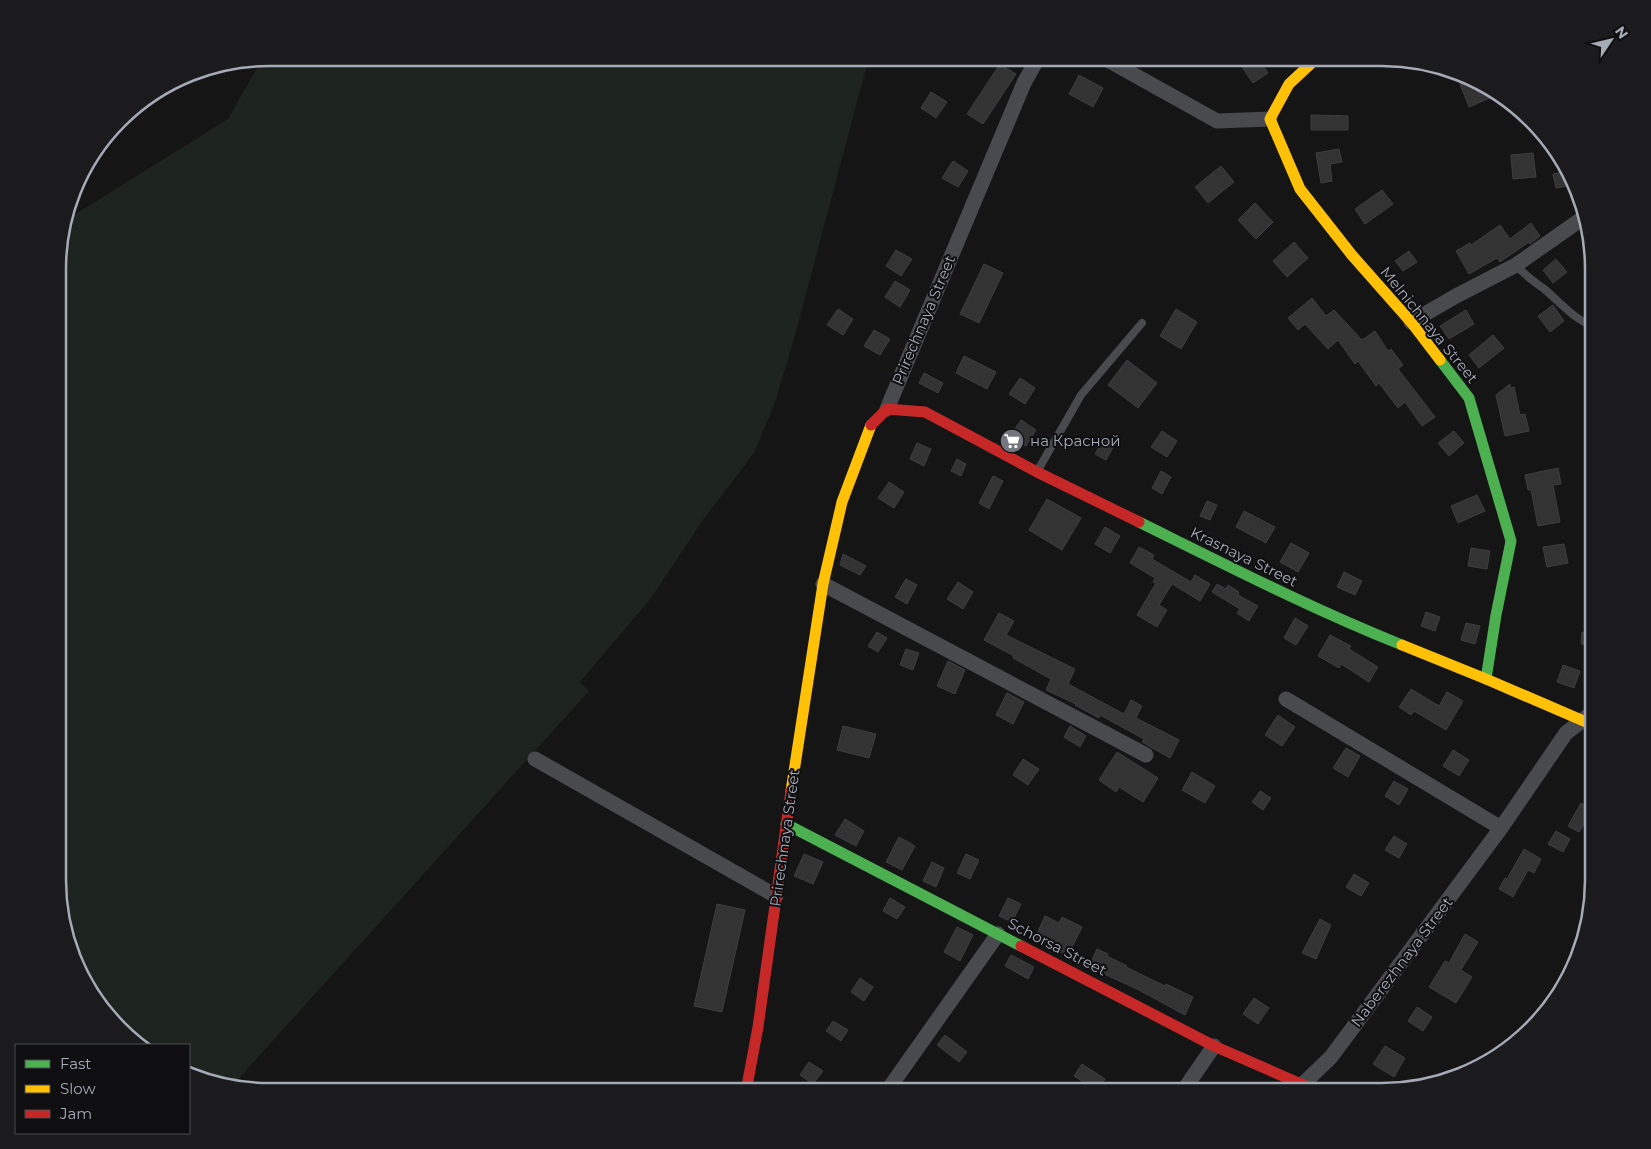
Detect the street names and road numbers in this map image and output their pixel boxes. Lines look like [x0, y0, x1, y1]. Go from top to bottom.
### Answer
street label: Prirechnaya Street [888, 252, 959, 387]
street label: Melnichnaya Street [1376, 262, 1482, 387]
street label: Krasnaya Street [1188, 522, 1301, 591]
street label: Prirechnaya Street [765, 768, 804, 908]
street label: Naberezhnaya Street [1347, 893, 1457, 1030]
street label: Schorsa Street [1005, 913, 1110, 980]

